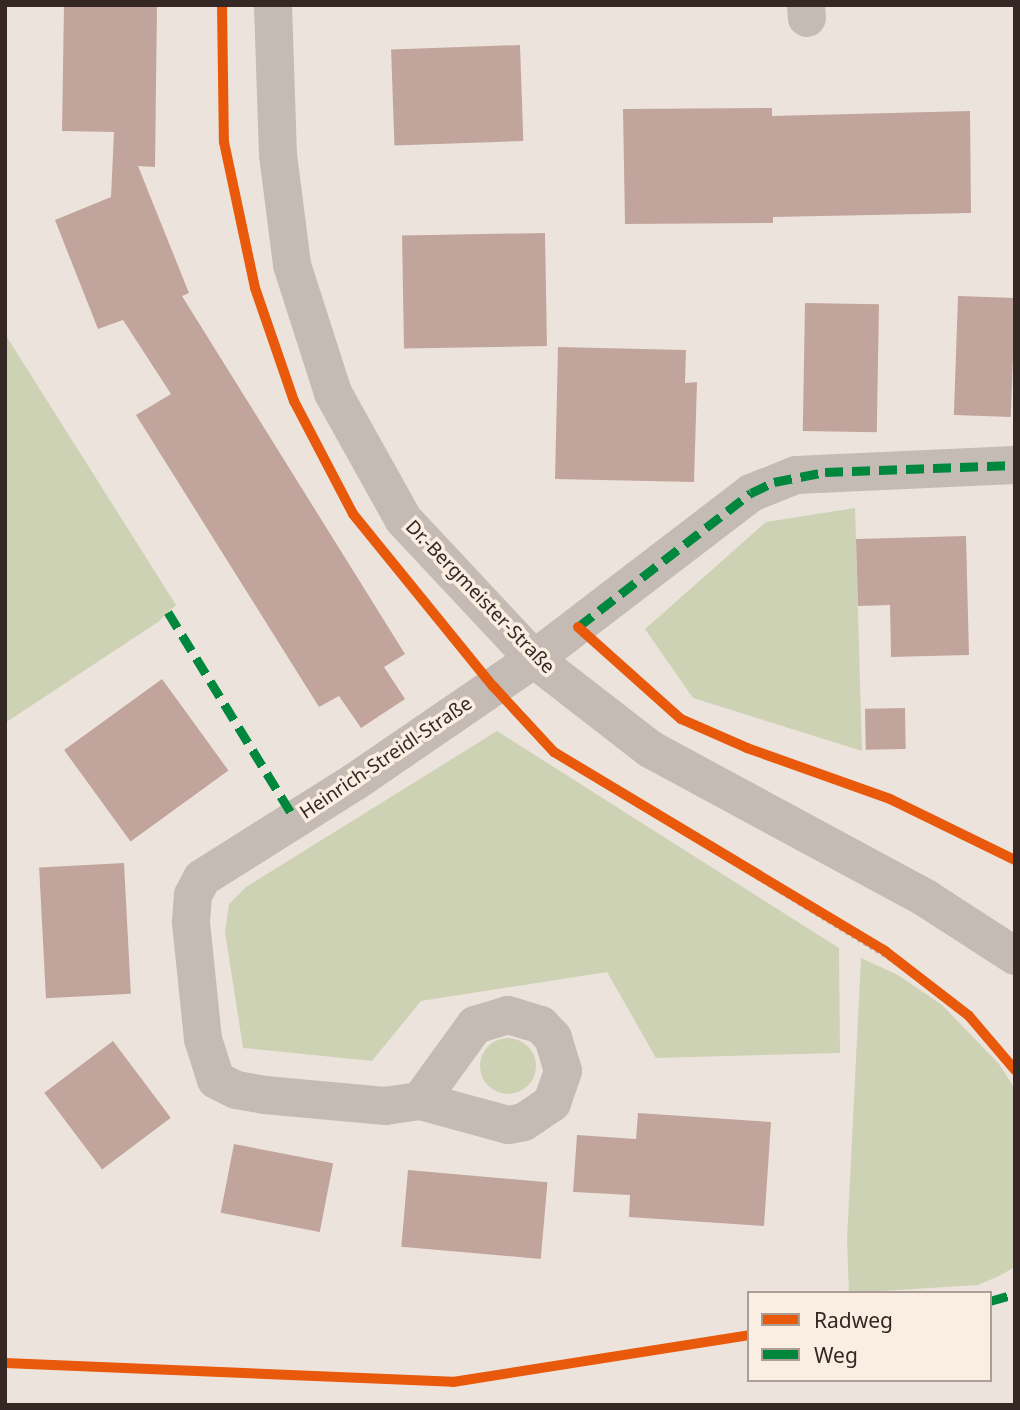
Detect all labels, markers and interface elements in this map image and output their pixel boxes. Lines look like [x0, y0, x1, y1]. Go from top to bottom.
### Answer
street label: Dr.-Bergmeister-Straße [401, 516, 559, 678]
street label: Heinrich-Streidl-Straße [296, 692, 476, 824]
legend [747, 1291, 992, 1382]
text: Radweg [814, 1306, 893, 1334]
text: Weg [814, 1341, 858, 1369]

